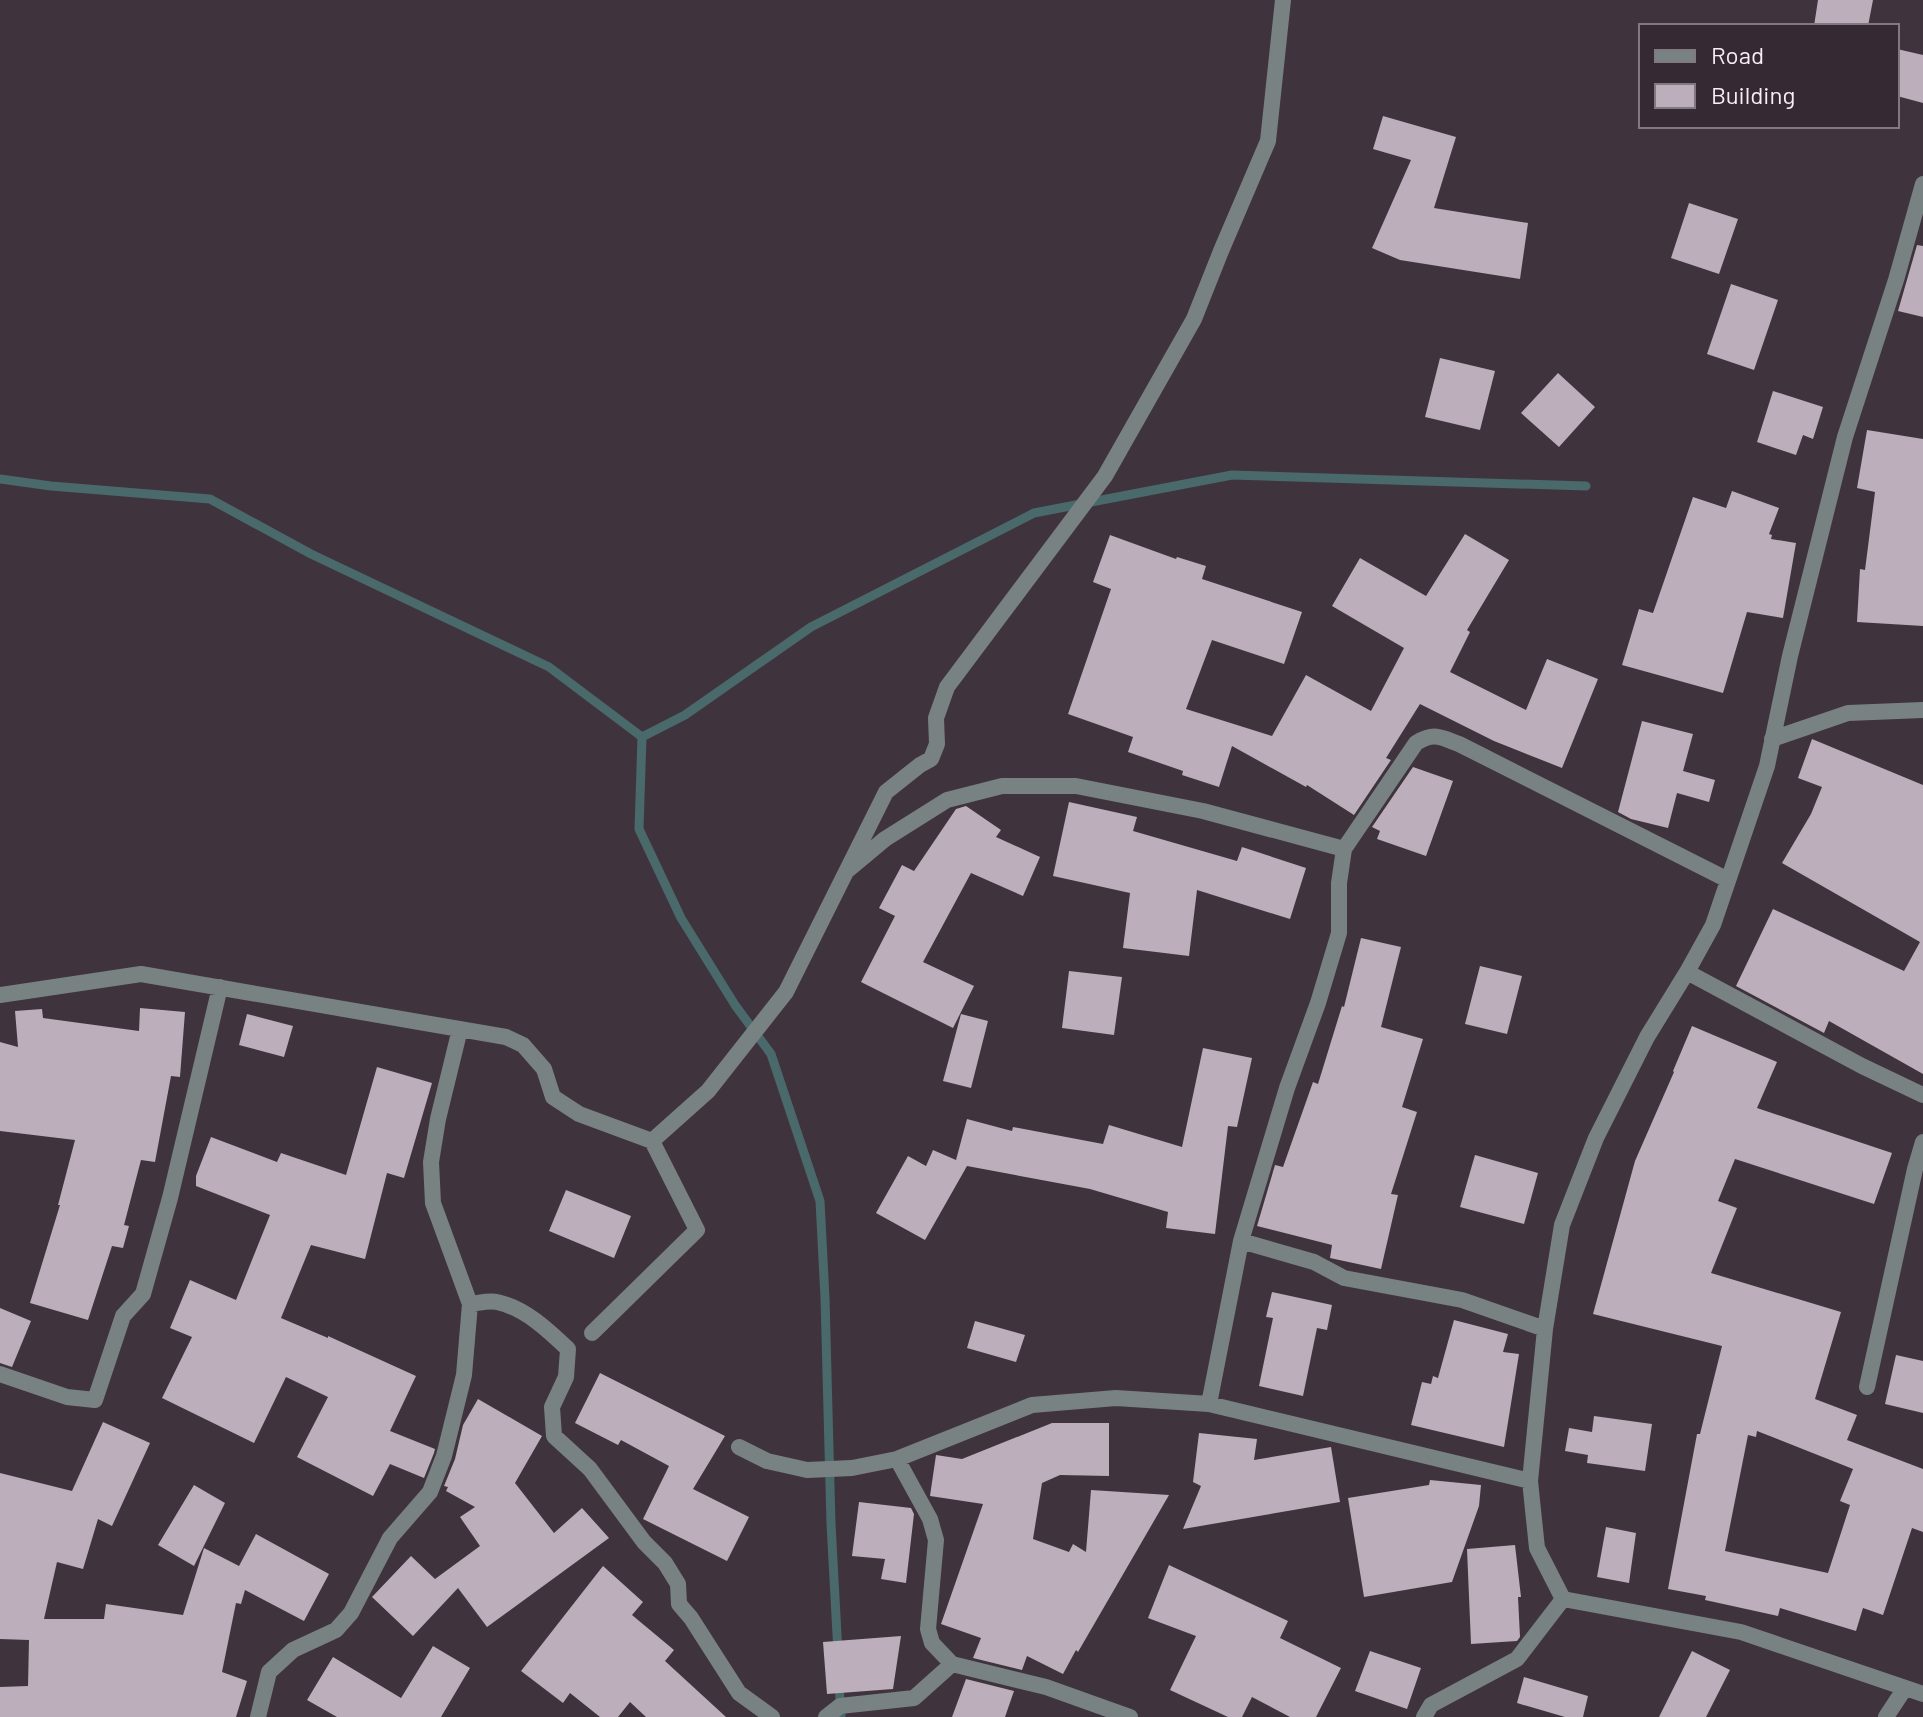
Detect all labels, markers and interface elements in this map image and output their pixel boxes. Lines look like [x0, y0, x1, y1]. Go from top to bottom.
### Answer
legend [1639, 24, 1899, 128]
text: Road [1711, 40, 1764, 69]
text: Building [1711, 80, 1795, 109]

